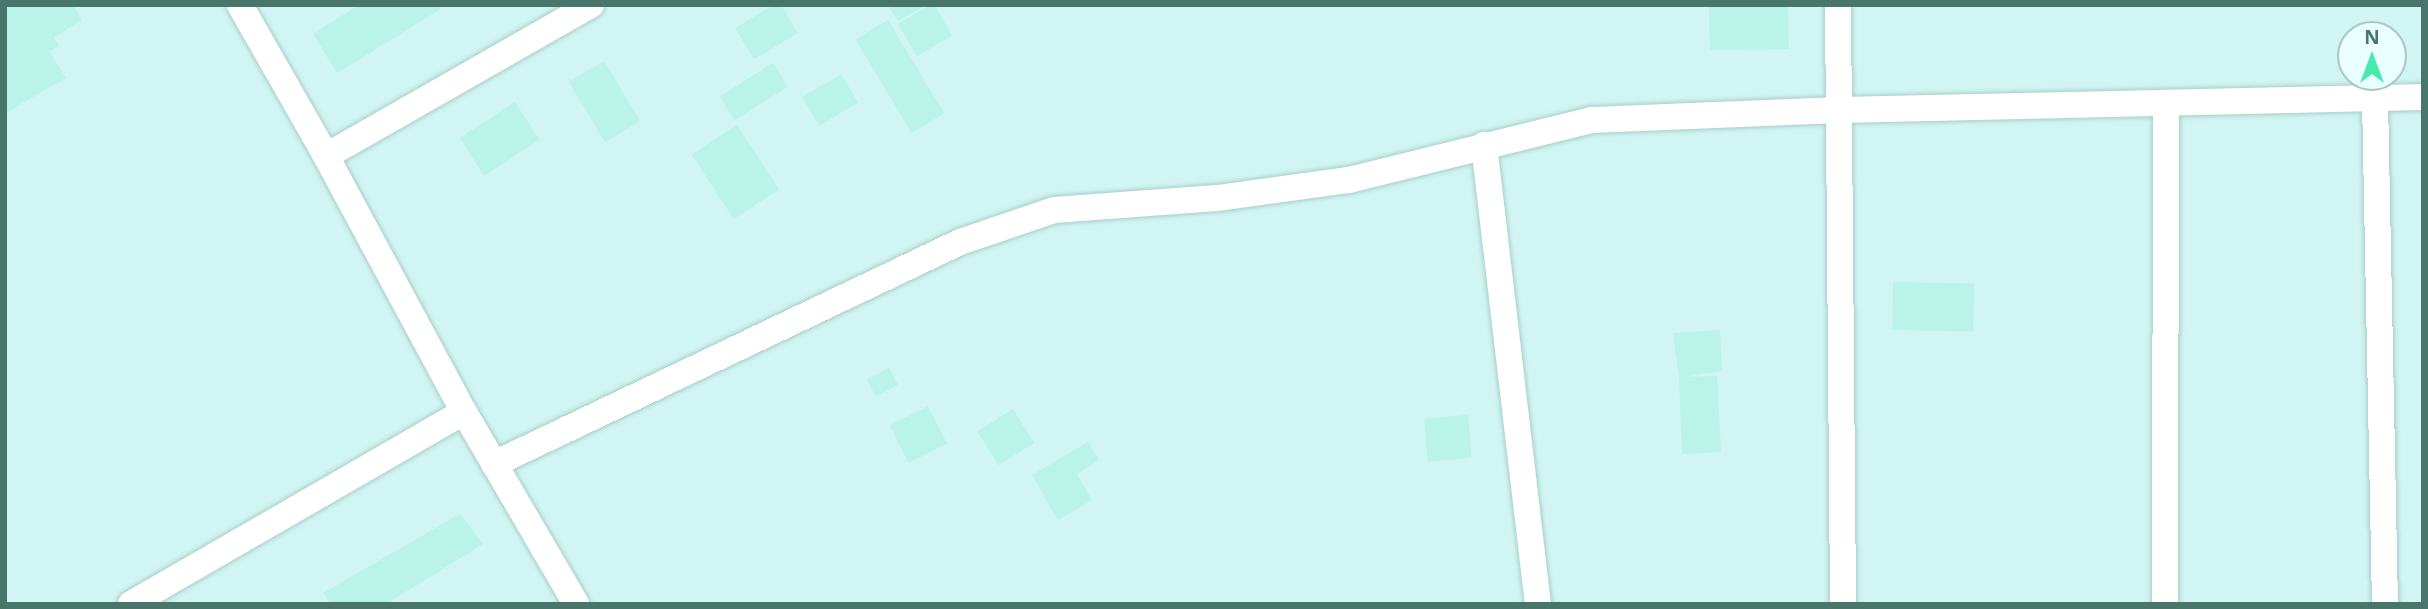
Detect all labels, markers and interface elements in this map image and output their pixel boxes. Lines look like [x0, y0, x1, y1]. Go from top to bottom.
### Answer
north arrow [2337, 21, 2407, 91]
text: N [2364, 24, 2380, 50]

